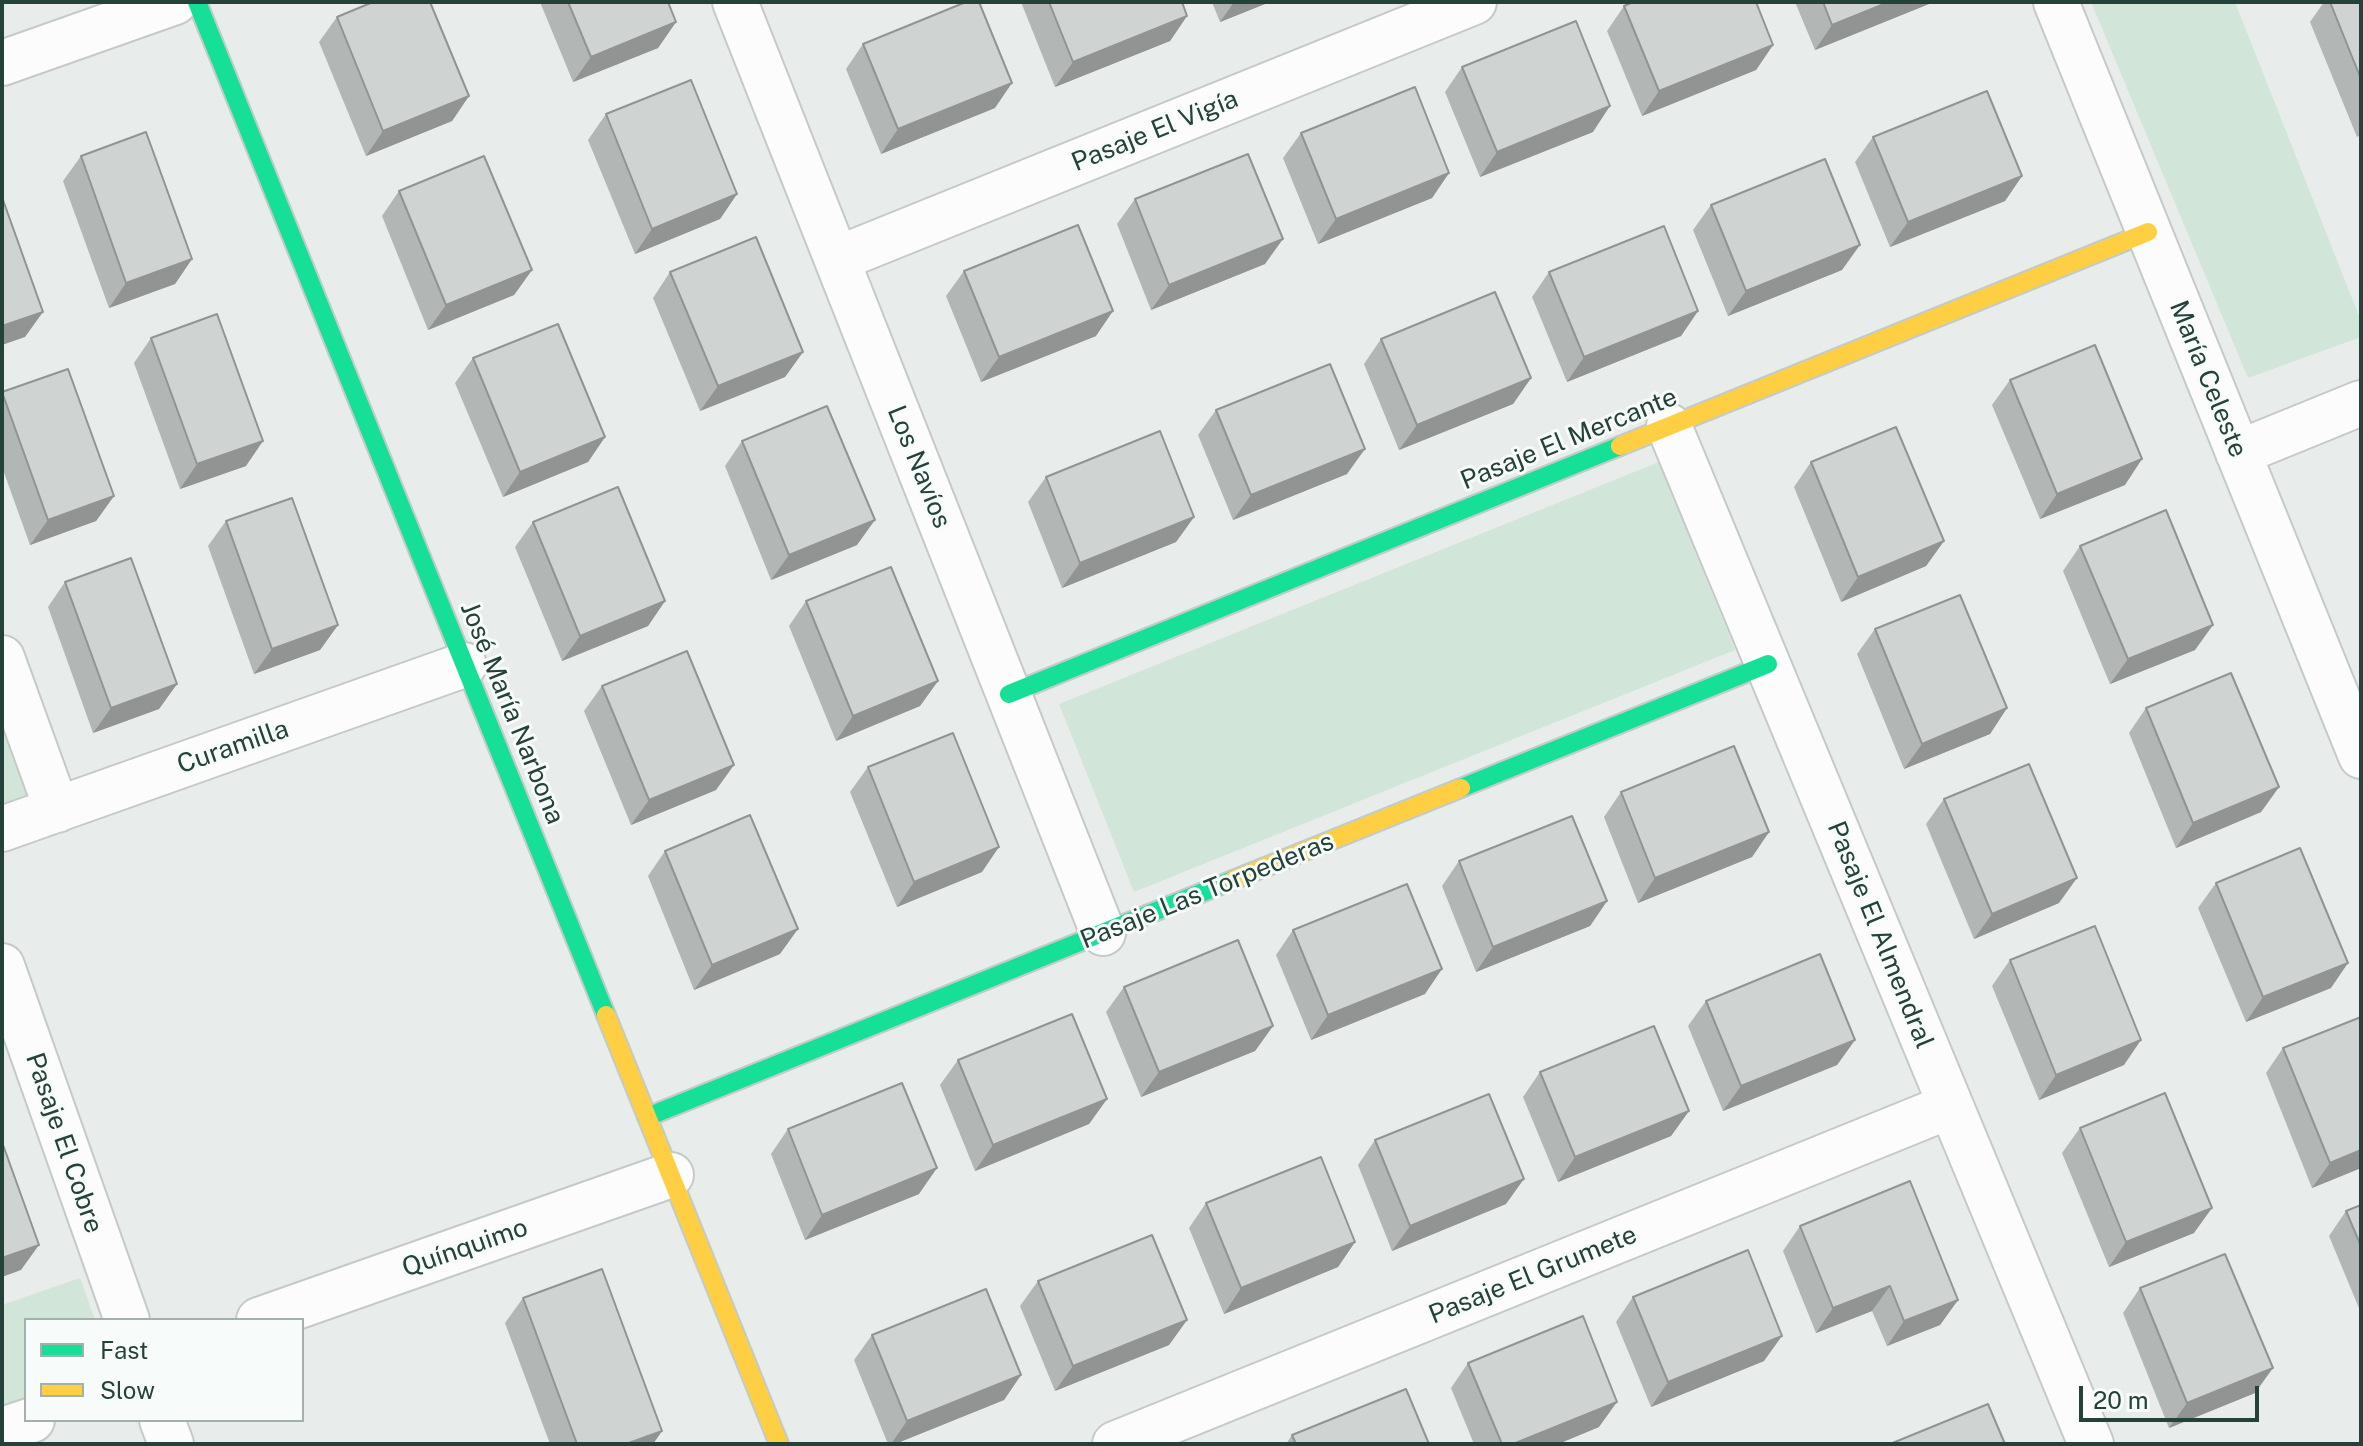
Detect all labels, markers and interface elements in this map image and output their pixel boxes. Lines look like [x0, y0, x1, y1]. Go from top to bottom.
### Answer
street label: Pasaje El Vigía [1067, 83, 1243, 179]
street label: María Celeste [2162, 296, 2254, 462]
street label: Pasaje El Mercante [1456, 381, 1682, 497]
street label: Los Navíos [880, 401, 958, 533]
street label: José María Narbona [453, 597, 571, 829]
street label: Curamilla [173, 713, 293, 781]
street label: Pasaje El Almendral [1820, 817, 1940, 1053]
street label: Pasaje Las Torpederas [1076, 826, 1338, 956]
street label: Pasaje El Cobre [19, 1049, 109, 1237]
street label: Quínquimo [398, 1212, 532, 1284]
street label: Pasaje El Grumete [1424, 1219, 1642, 1331]
legend [24, 1318, 304, 1422]
text: Fast [100, 1336, 148, 1364]
scale bar [2083, 1370, 2263, 1420]
text: Slow [100, 1376, 155, 1404]
text: 20 m [2093, 1386, 2149, 1414]

